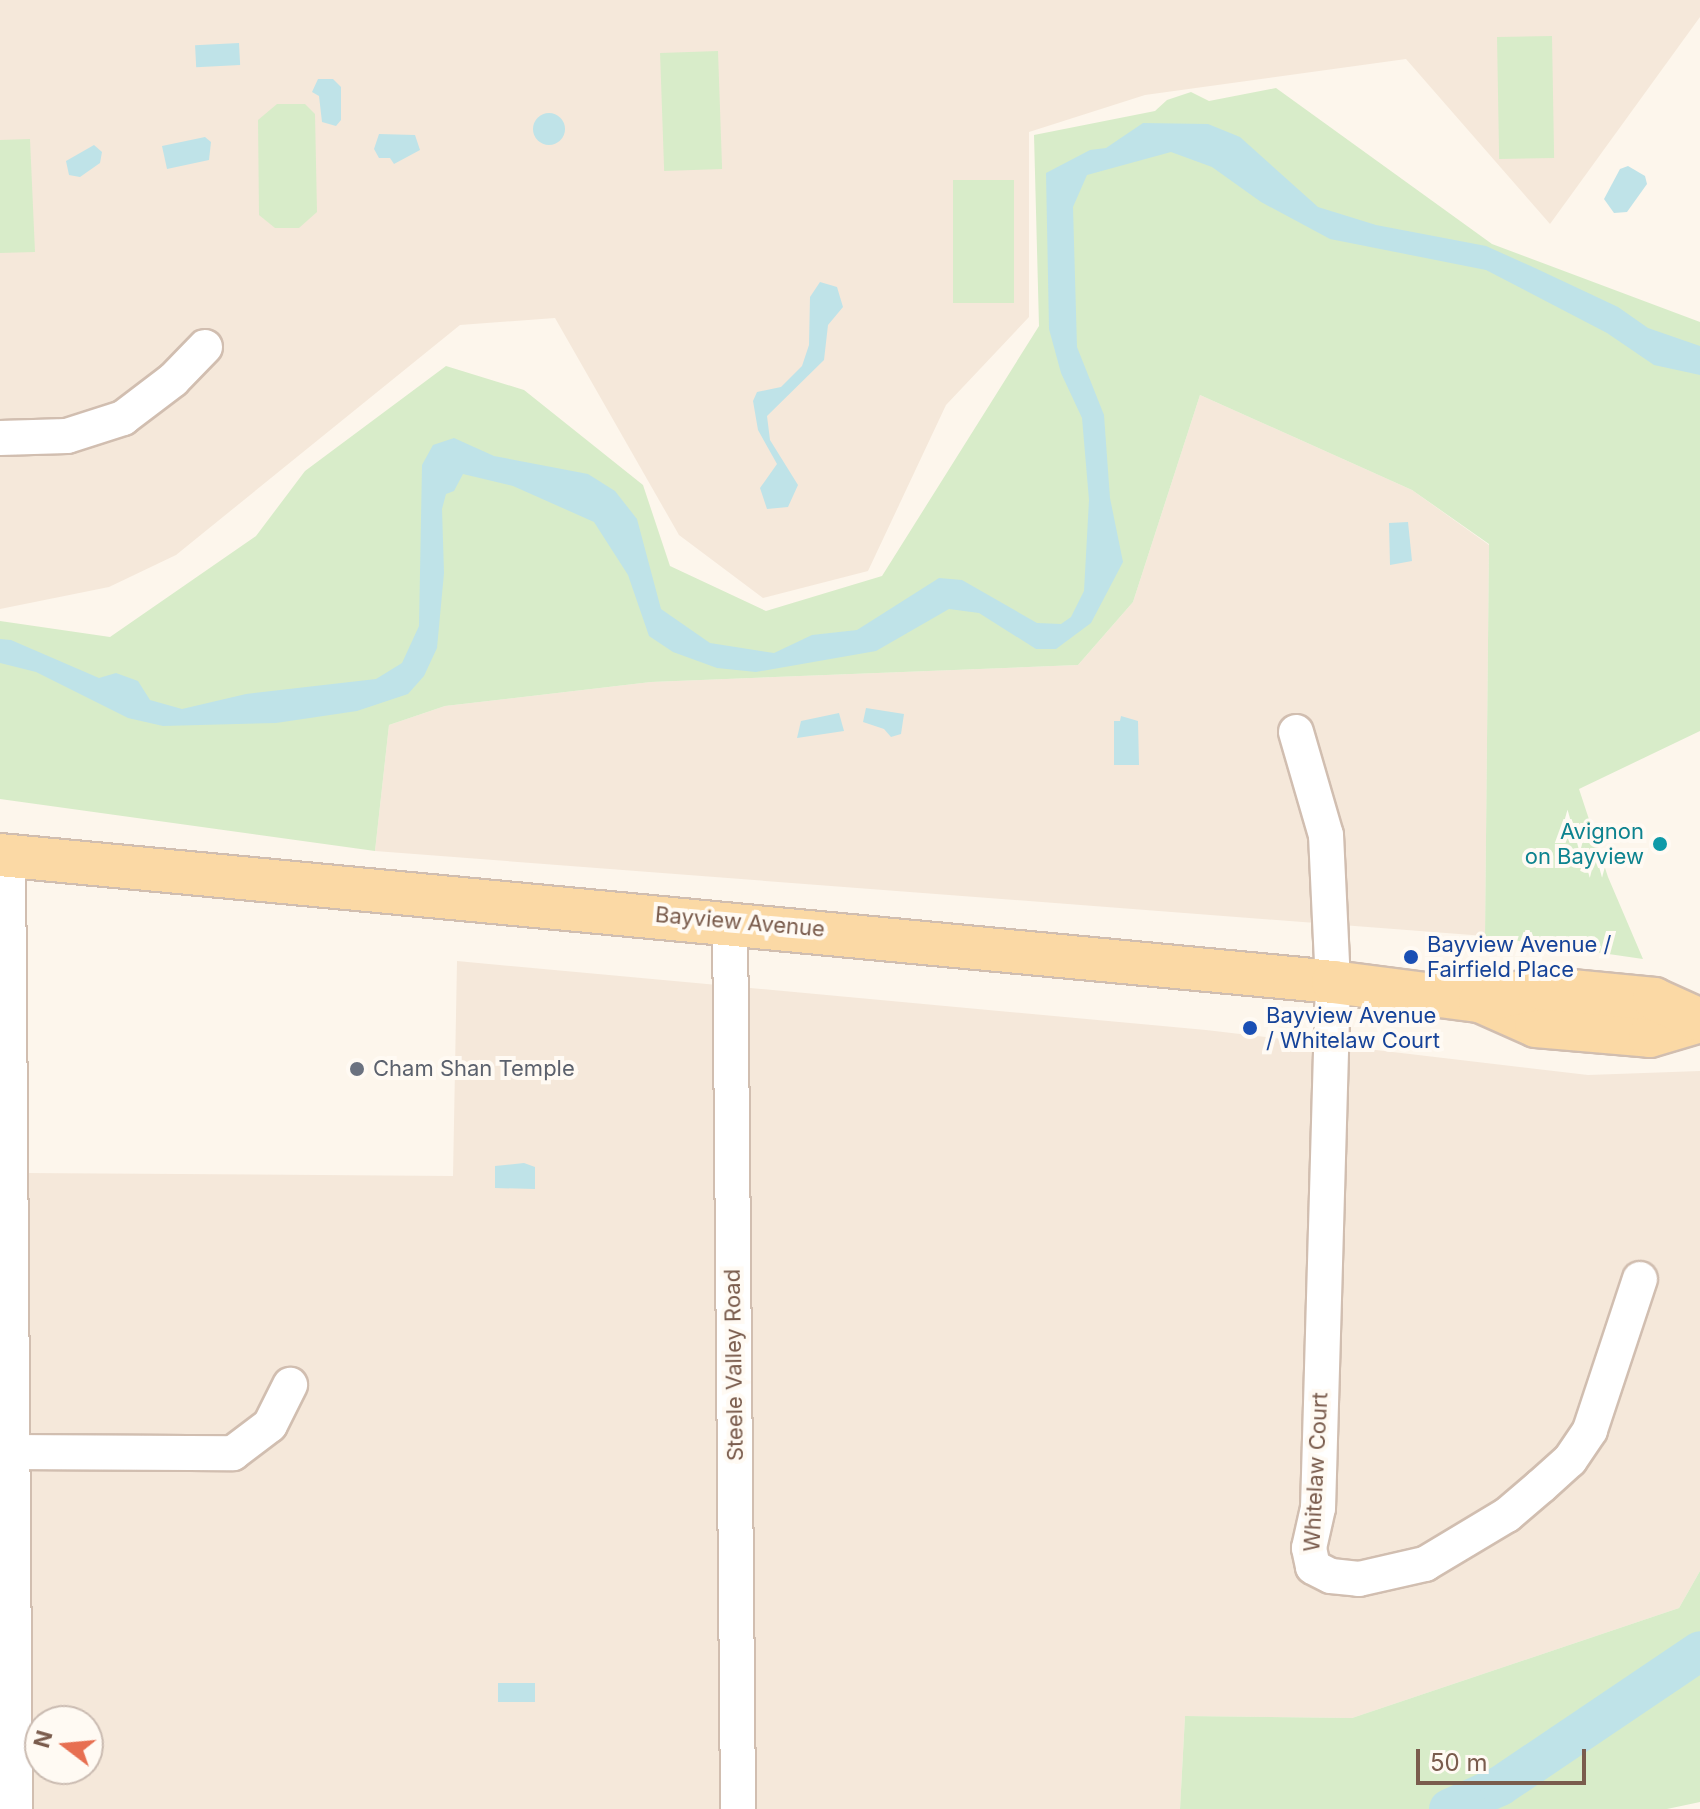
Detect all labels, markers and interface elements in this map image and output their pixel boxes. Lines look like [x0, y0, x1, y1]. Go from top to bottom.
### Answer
place label: Avignon on Bayview [1525, 818, 1644, 870]
marker: Avignon on Bayview [1651, 835, 1669, 853]
street label: Bayview Avenue [654, 901, 826, 943]
place label: Bayview Avenue / Fairfield Place [1427, 931, 1611, 982]
marker: Bayview Avenue / Fairfield Place [1402, 948, 1420, 966]
place label: Bayview Avenue / Whitelaw Court [1266, 1002, 1440, 1054]
marker: Bayview Avenue / Whitelaw Court [1241, 1019, 1259, 1037]
place label: Cham Shan Temple [373, 1056, 575, 1082]
marker: Cham Shan Temple [348, 1060, 366, 1078]
street label: Steele Valley Road [719, 1269, 749, 1461]
street label: Whitelaw Court [1299, 1392, 1333, 1552]
north arrow [24, 1705, 104, 1785]
text: N [28, 1727, 58, 1751]
scale bar [1420, 1733, 1590, 1783]
text: 50 m [1430, 1748, 1488, 1777]

